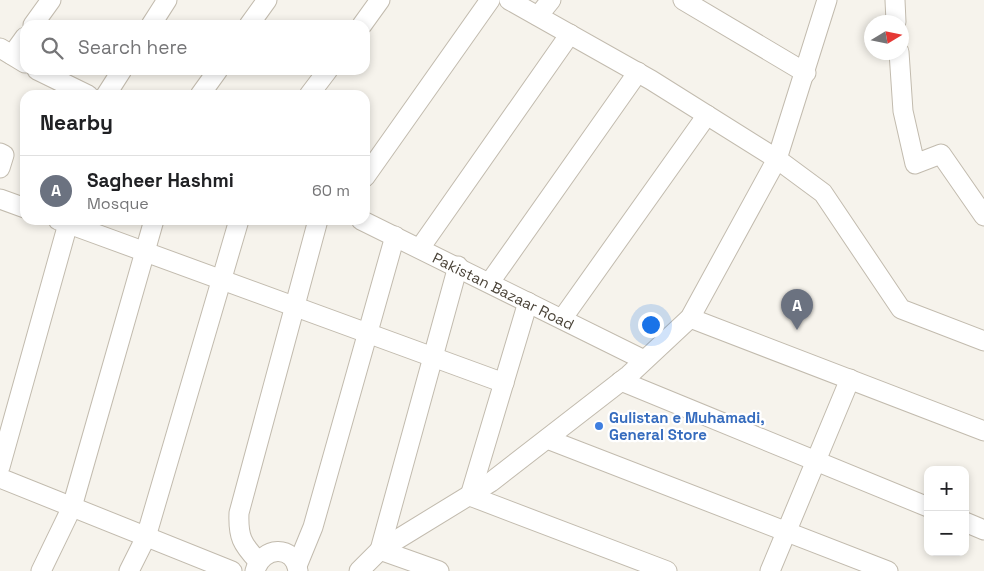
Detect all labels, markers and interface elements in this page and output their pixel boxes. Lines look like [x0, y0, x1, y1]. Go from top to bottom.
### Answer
north arrow [864, 15, 909, 60]
search box [20, 20, 370, 75]
icon: search [38, 34, 66, 62]
text: Search here [78, 35, 188, 60]
text: Nearby [40, 109, 113, 136]
text: Sagheer Hashmi [87, 168, 234, 193]
text: A [51, 180, 61, 201]
text: 60 m [312, 180, 350, 201]
text: Mosque [87, 193, 149, 214]
street label: Pakistan Bazaar Road [430, 248, 577, 334]
pin: A [781, 289, 813, 330]
your location [638, 312, 664, 338]
place label: Gulistan e Muhamadi, General Store [609, 408, 765, 444]
marker: Gulistan e Muhamadi, General Store [593, 420, 605, 432]
map controls [924, 466, 969, 556]
button: + [924, 466, 969, 511]
button: − [924, 511, 969, 556]

